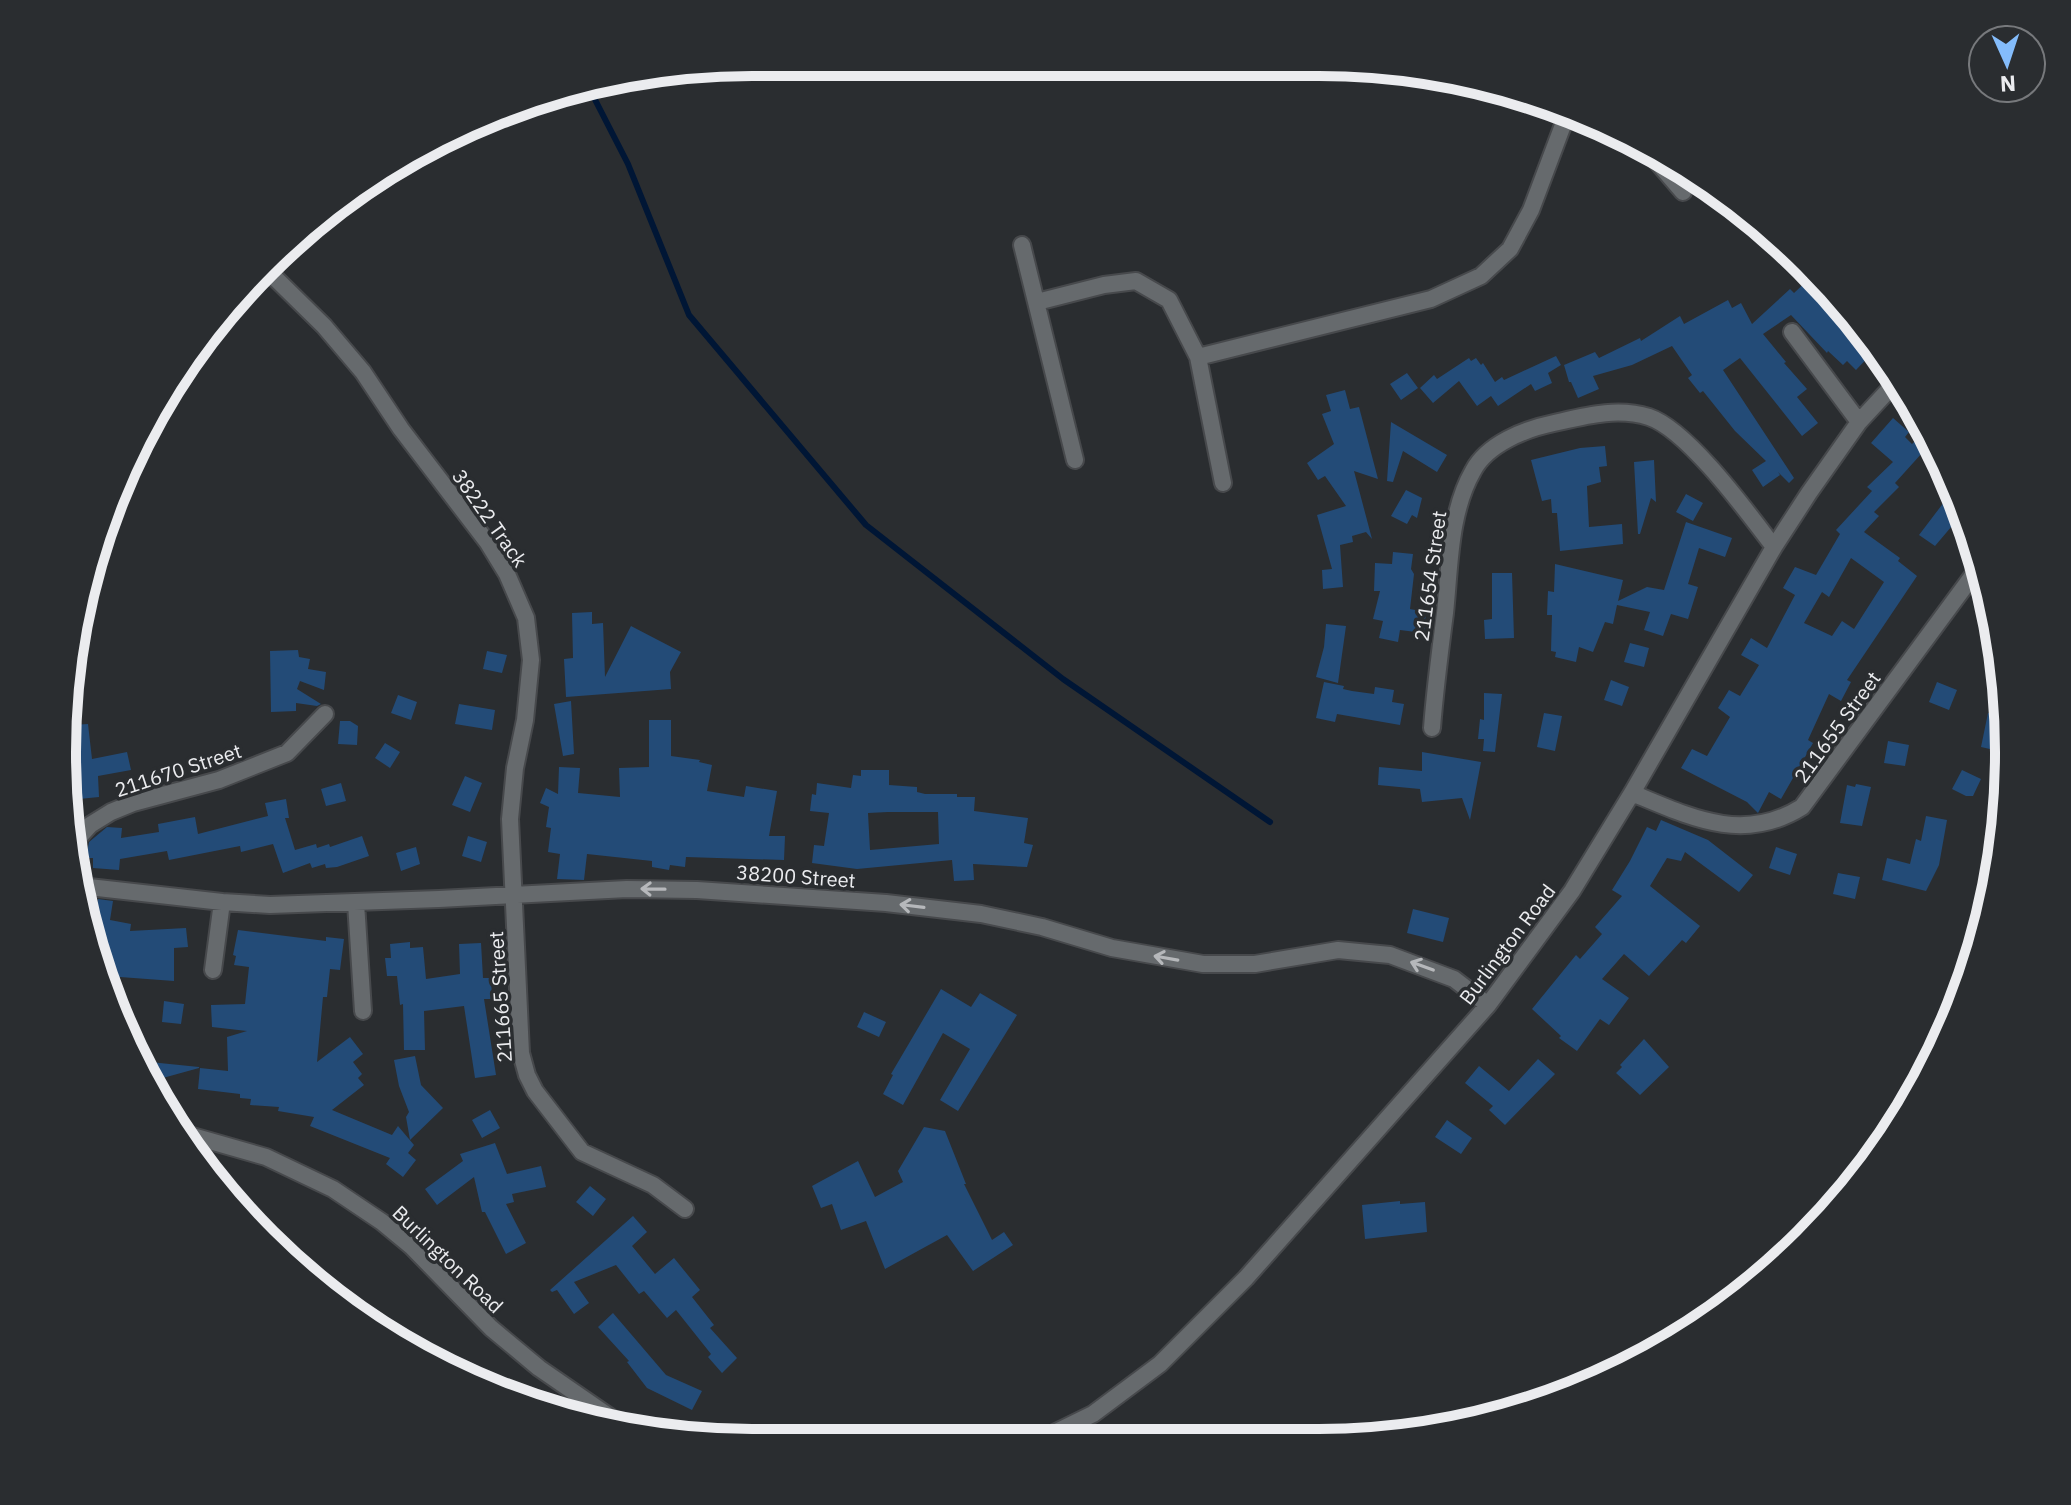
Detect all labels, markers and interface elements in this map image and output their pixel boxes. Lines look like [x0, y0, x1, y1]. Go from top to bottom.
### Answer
north arrow [1967, 24, 2047, 104]
text: N [1999, 70, 2017, 99]
street label: 38222 Track [446, 464, 534, 573]
street label: 211654 Street [1407, 509, 1453, 643]
street label: 211655 Street [1787, 666, 1887, 788]
street label: 211670 Street [111, 737, 245, 803]
street label: 38200 Street [735, 858, 857, 894]
street label: Burlington Road [1453, 878, 1561, 1010]
one-way arrow [640, 882, 667, 897]
one-way arrow [900, 898, 925, 913]
street label: 211665 Street [482, 930, 518, 1064]
one-way arrow [1154, 949, 1179, 964]
one-way arrow [1410, 958, 1435, 972]
street label: Burlington Road [387, 1199, 509, 1319]

